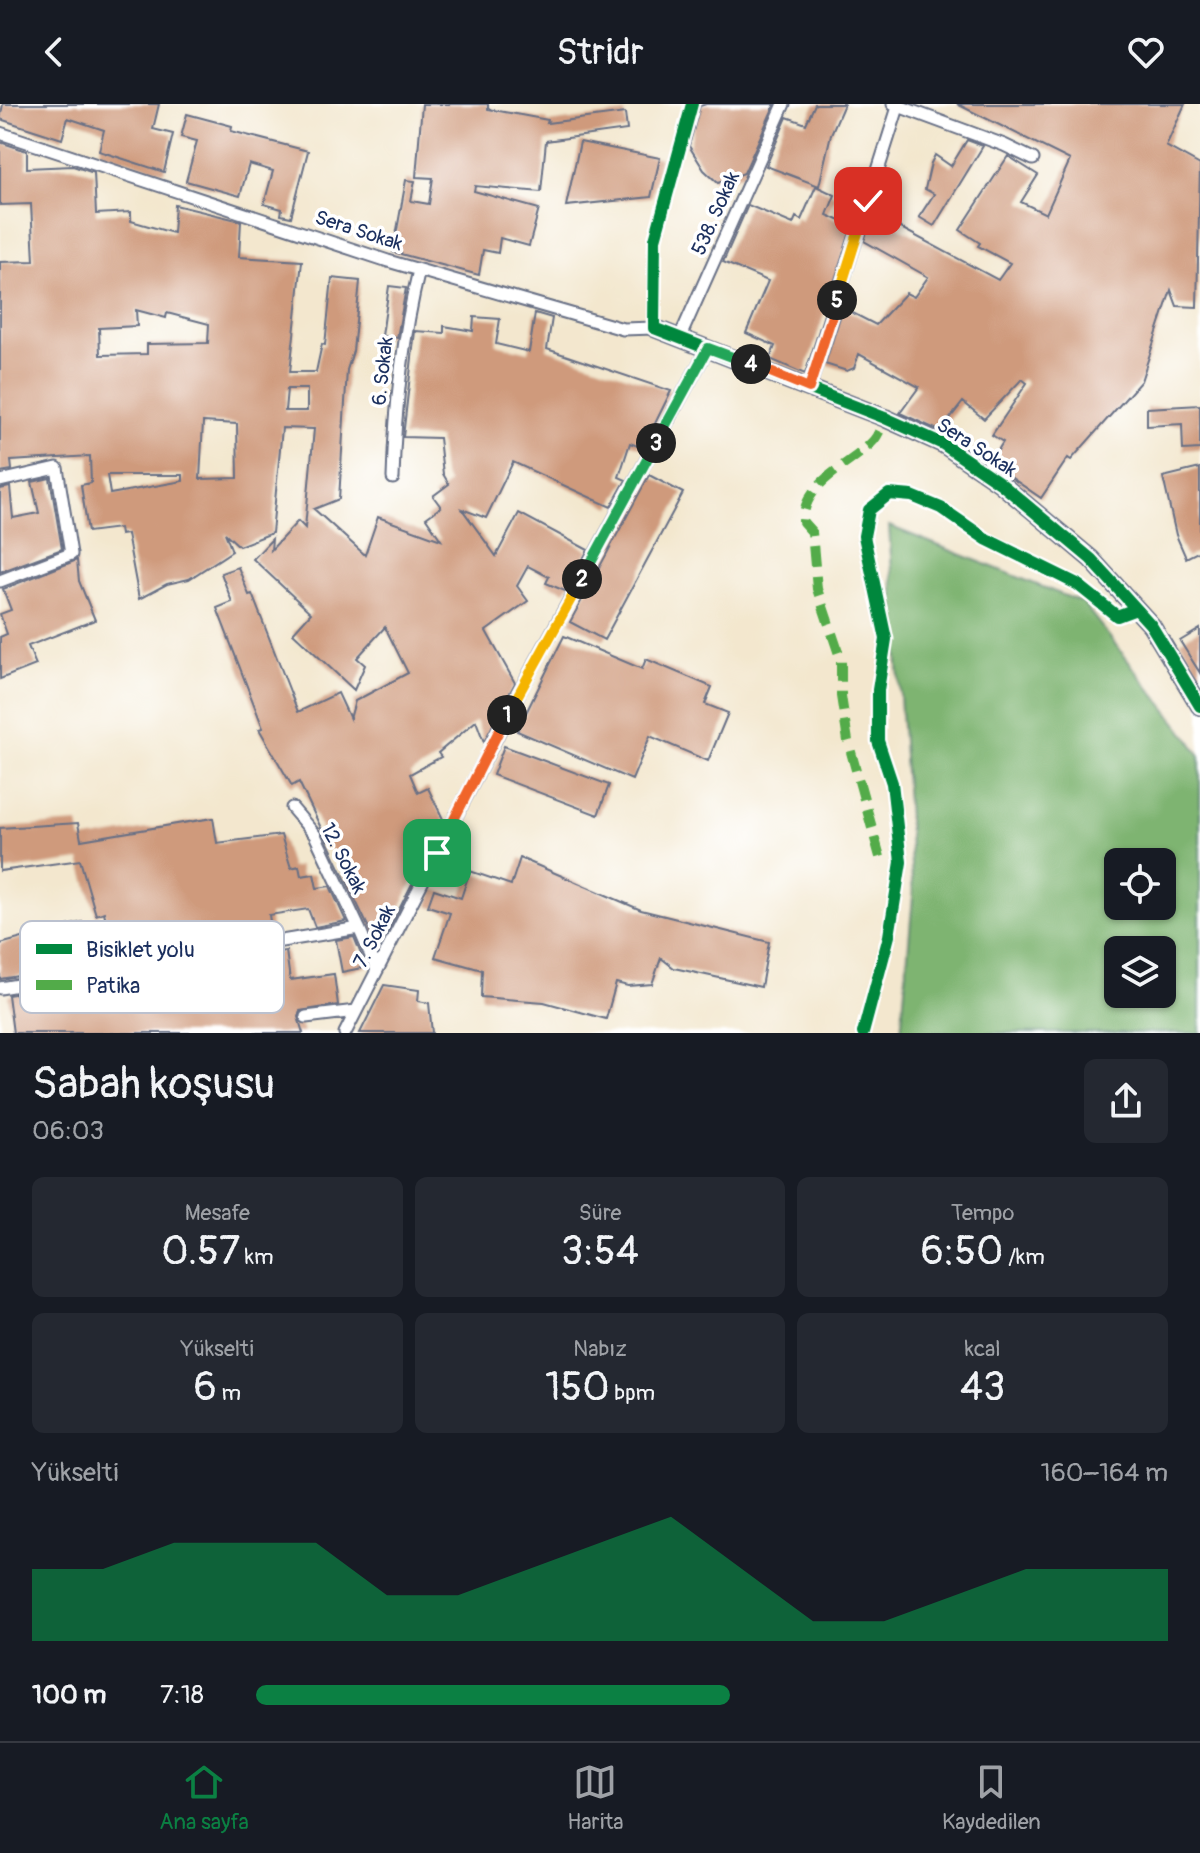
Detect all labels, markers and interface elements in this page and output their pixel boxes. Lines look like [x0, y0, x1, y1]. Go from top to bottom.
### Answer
icon: back [32, 30, 76, 74]
text: Stridr [556, 30, 644, 75]
icon: heart [1124, 30, 1168, 74]
street label: 538. Sokak [686, 167, 745, 259]
pin [834, 167, 902, 235]
icon: check [846, 179, 890, 223]
street label: Sera Sokak [312, 205, 406, 257]
pin: 5 [817, 280, 857, 320]
text: 5 [831, 286, 843, 314]
street label: 6. Sokak [366, 335, 399, 407]
pin: 4 [731, 344, 771, 384]
text: 4 [745, 350, 757, 378]
street label: Sera Sokak [932, 412, 1022, 483]
pin: 3 [636, 423, 676, 463]
text: 3 [650, 429, 662, 457]
pin: 2 [562, 559, 602, 599]
text: 2 [576, 565, 588, 593]
pin: 1 [487, 695, 527, 735]
text: 1 [503, 701, 511, 729]
street label: 12. Sokak [315, 819, 372, 898]
pin [403, 819, 471, 887]
icon: arrive [415, 831, 459, 875]
map controls [1104, 848, 1176, 1008]
button: locate [1104, 848, 1176, 920]
street label: 7. Sokak [348, 900, 401, 972]
legend [20, 921, 284, 1013]
text: Bisiklet yolu [86, 936, 195, 964]
button: layers [1104, 936, 1176, 1008]
text: Patika [86, 972, 140, 1000]
text: Sabah koşusu [32, 1057, 275, 1112]
button: share [1084, 1059, 1168, 1143]
text: 06:03 [32, 1115, 104, 1147]
text: Mesafe [185, 1199, 250, 1227]
text: Süre [579, 1199, 621, 1227]
text: Tempo [951, 1199, 1014, 1227]
text: 0.57 [161, 1227, 240, 1276]
text: 3:54 [561, 1227, 639, 1276]
text: 6:50 [920, 1227, 1003, 1276]
text: km [240, 1243, 274, 1271]
text: /km [1003, 1243, 1045, 1271]
text: Yükselti [181, 1335, 254, 1363]
text: Nabız [573, 1335, 627, 1363]
text: kcal [965, 1335, 1001, 1363]
text: 6 [194, 1363, 217, 1412]
text: 150 [545, 1363, 610, 1412]
text: 43 [960, 1363, 1005, 1412]
text: m [217, 1379, 241, 1407]
text: bpm [610, 1379, 655, 1407]
text: Yükselti [32, 1457, 118, 1489]
text: 160–164 m [1041, 1457, 1168, 1489]
text: 100 m [32, 1679, 106, 1711]
text: 7:18 [160, 1679, 204, 1711]
tab: Ana sayfa [159, 1760, 249, 1836]
tab: Harita [567, 1760, 623, 1836]
tab: Kaydedilen [942, 1760, 1041, 1836]

